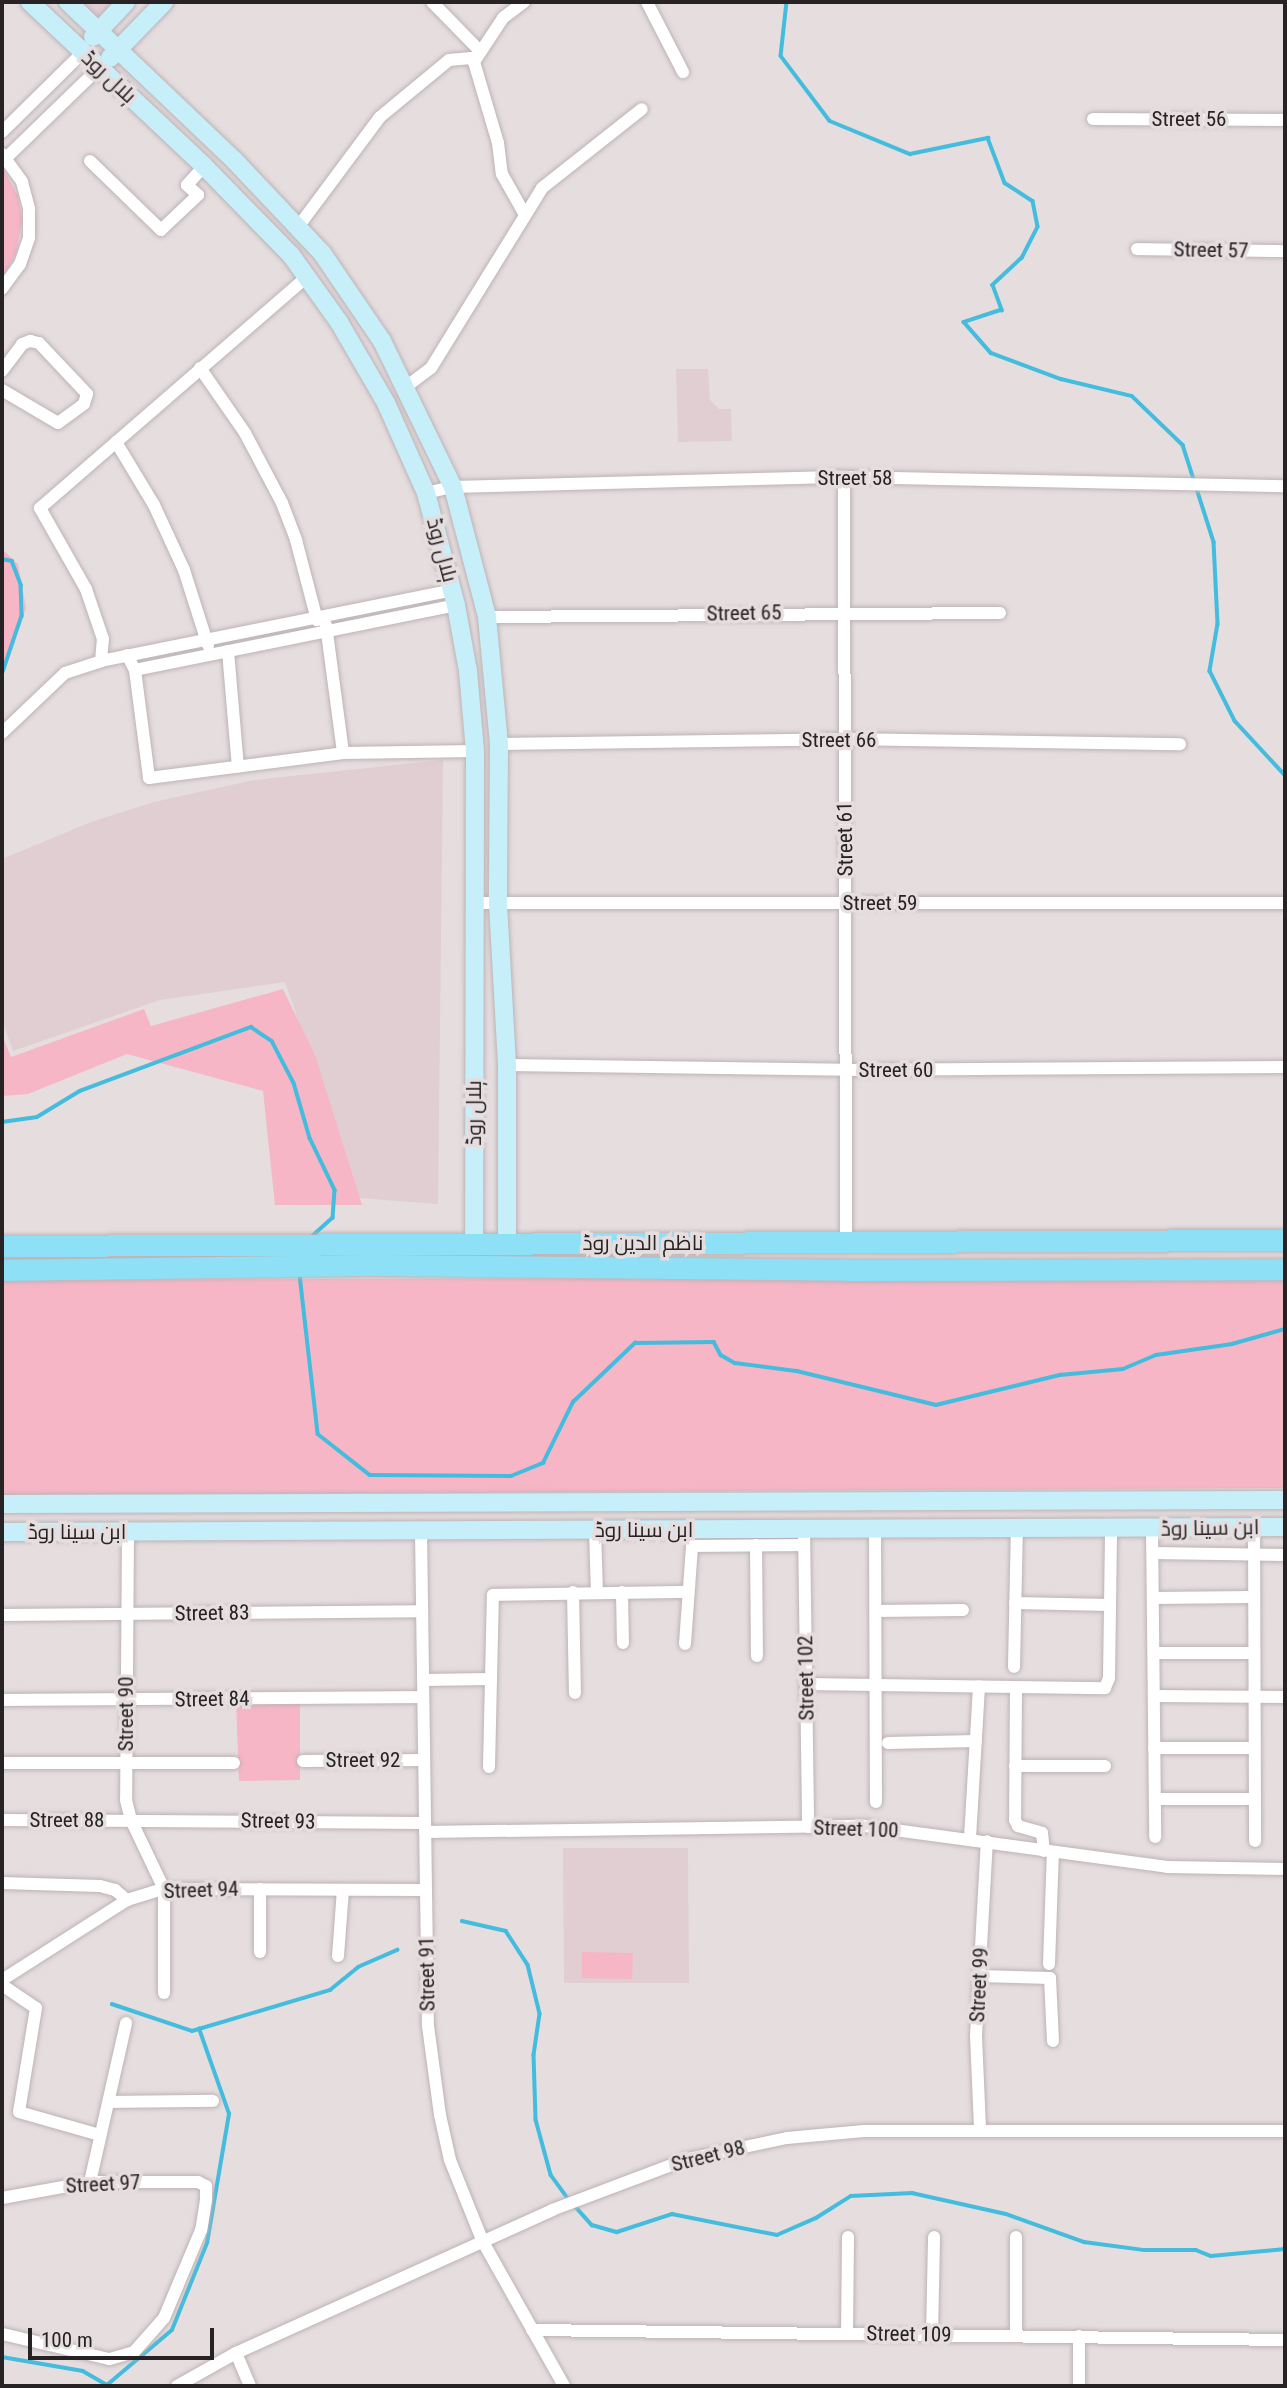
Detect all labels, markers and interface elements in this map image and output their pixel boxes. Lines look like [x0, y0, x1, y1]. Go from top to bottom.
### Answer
street label: ہلال روڈ [76, 45, 142, 109]
street label: Street 56 [1152, 106, 1226, 132]
street label: Street 57 [1173, 237, 1249, 263]
street label: Street 58 [818, 465, 892, 491]
street label: ہلال روڈ [421, 515, 463, 585]
street label: Street 65 [706, 600, 782, 626]
street label: Street 66 [802, 727, 876, 753]
street label: Street 61 [832, 801, 858, 877]
street label: Street 59 [843, 890, 917, 916]
street label: Street 60 [859, 1057, 933, 1083]
street label: ہلال روڈ [461, 1080, 487, 1146]
street label: ناظم الدین روڈ [583, 1230, 703, 1256]
street label: ابن سینا روڈ [1160, 1515, 1260, 1541]
street label: ابن سینا روڈ [595, 1517, 693, 1543]
street label: ابن سینا روڈ [28, 1519, 126, 1545]
street label: Street 83 [174, 1600, 250, 1626]
street label: Street 102 [793, 1635, 819, 1721]
street label: Street 90 [113, 1677, 139, 1751]
street label: Street 84 [174, 1686, 250, 1712]
street label: Street 92 [326, 1747, 400, 1773]
street label: Street 88 [30, 1807, 104, 1833]
street label: Street 93 [240, 1808, 316, 1834]
street label: Street 100 [813, 1815, 899, 1843]
street label: Street 94 [163, 1876, 239, 1904]
street label: Street 91 [414, 1936, 440, 2012]
street label: Street 99 [964, 1947, 994, 2023]
street label: Street 98 [669, 2135, 747, 2177]
street label: Street 97 [65, 2169, 141, 2199]
scale bar [32, 2314, 217, 2358]
street label: Street 109 [866, 2321, 952, 2347]
text: 100 m [41, 2328, 93, 2352]

